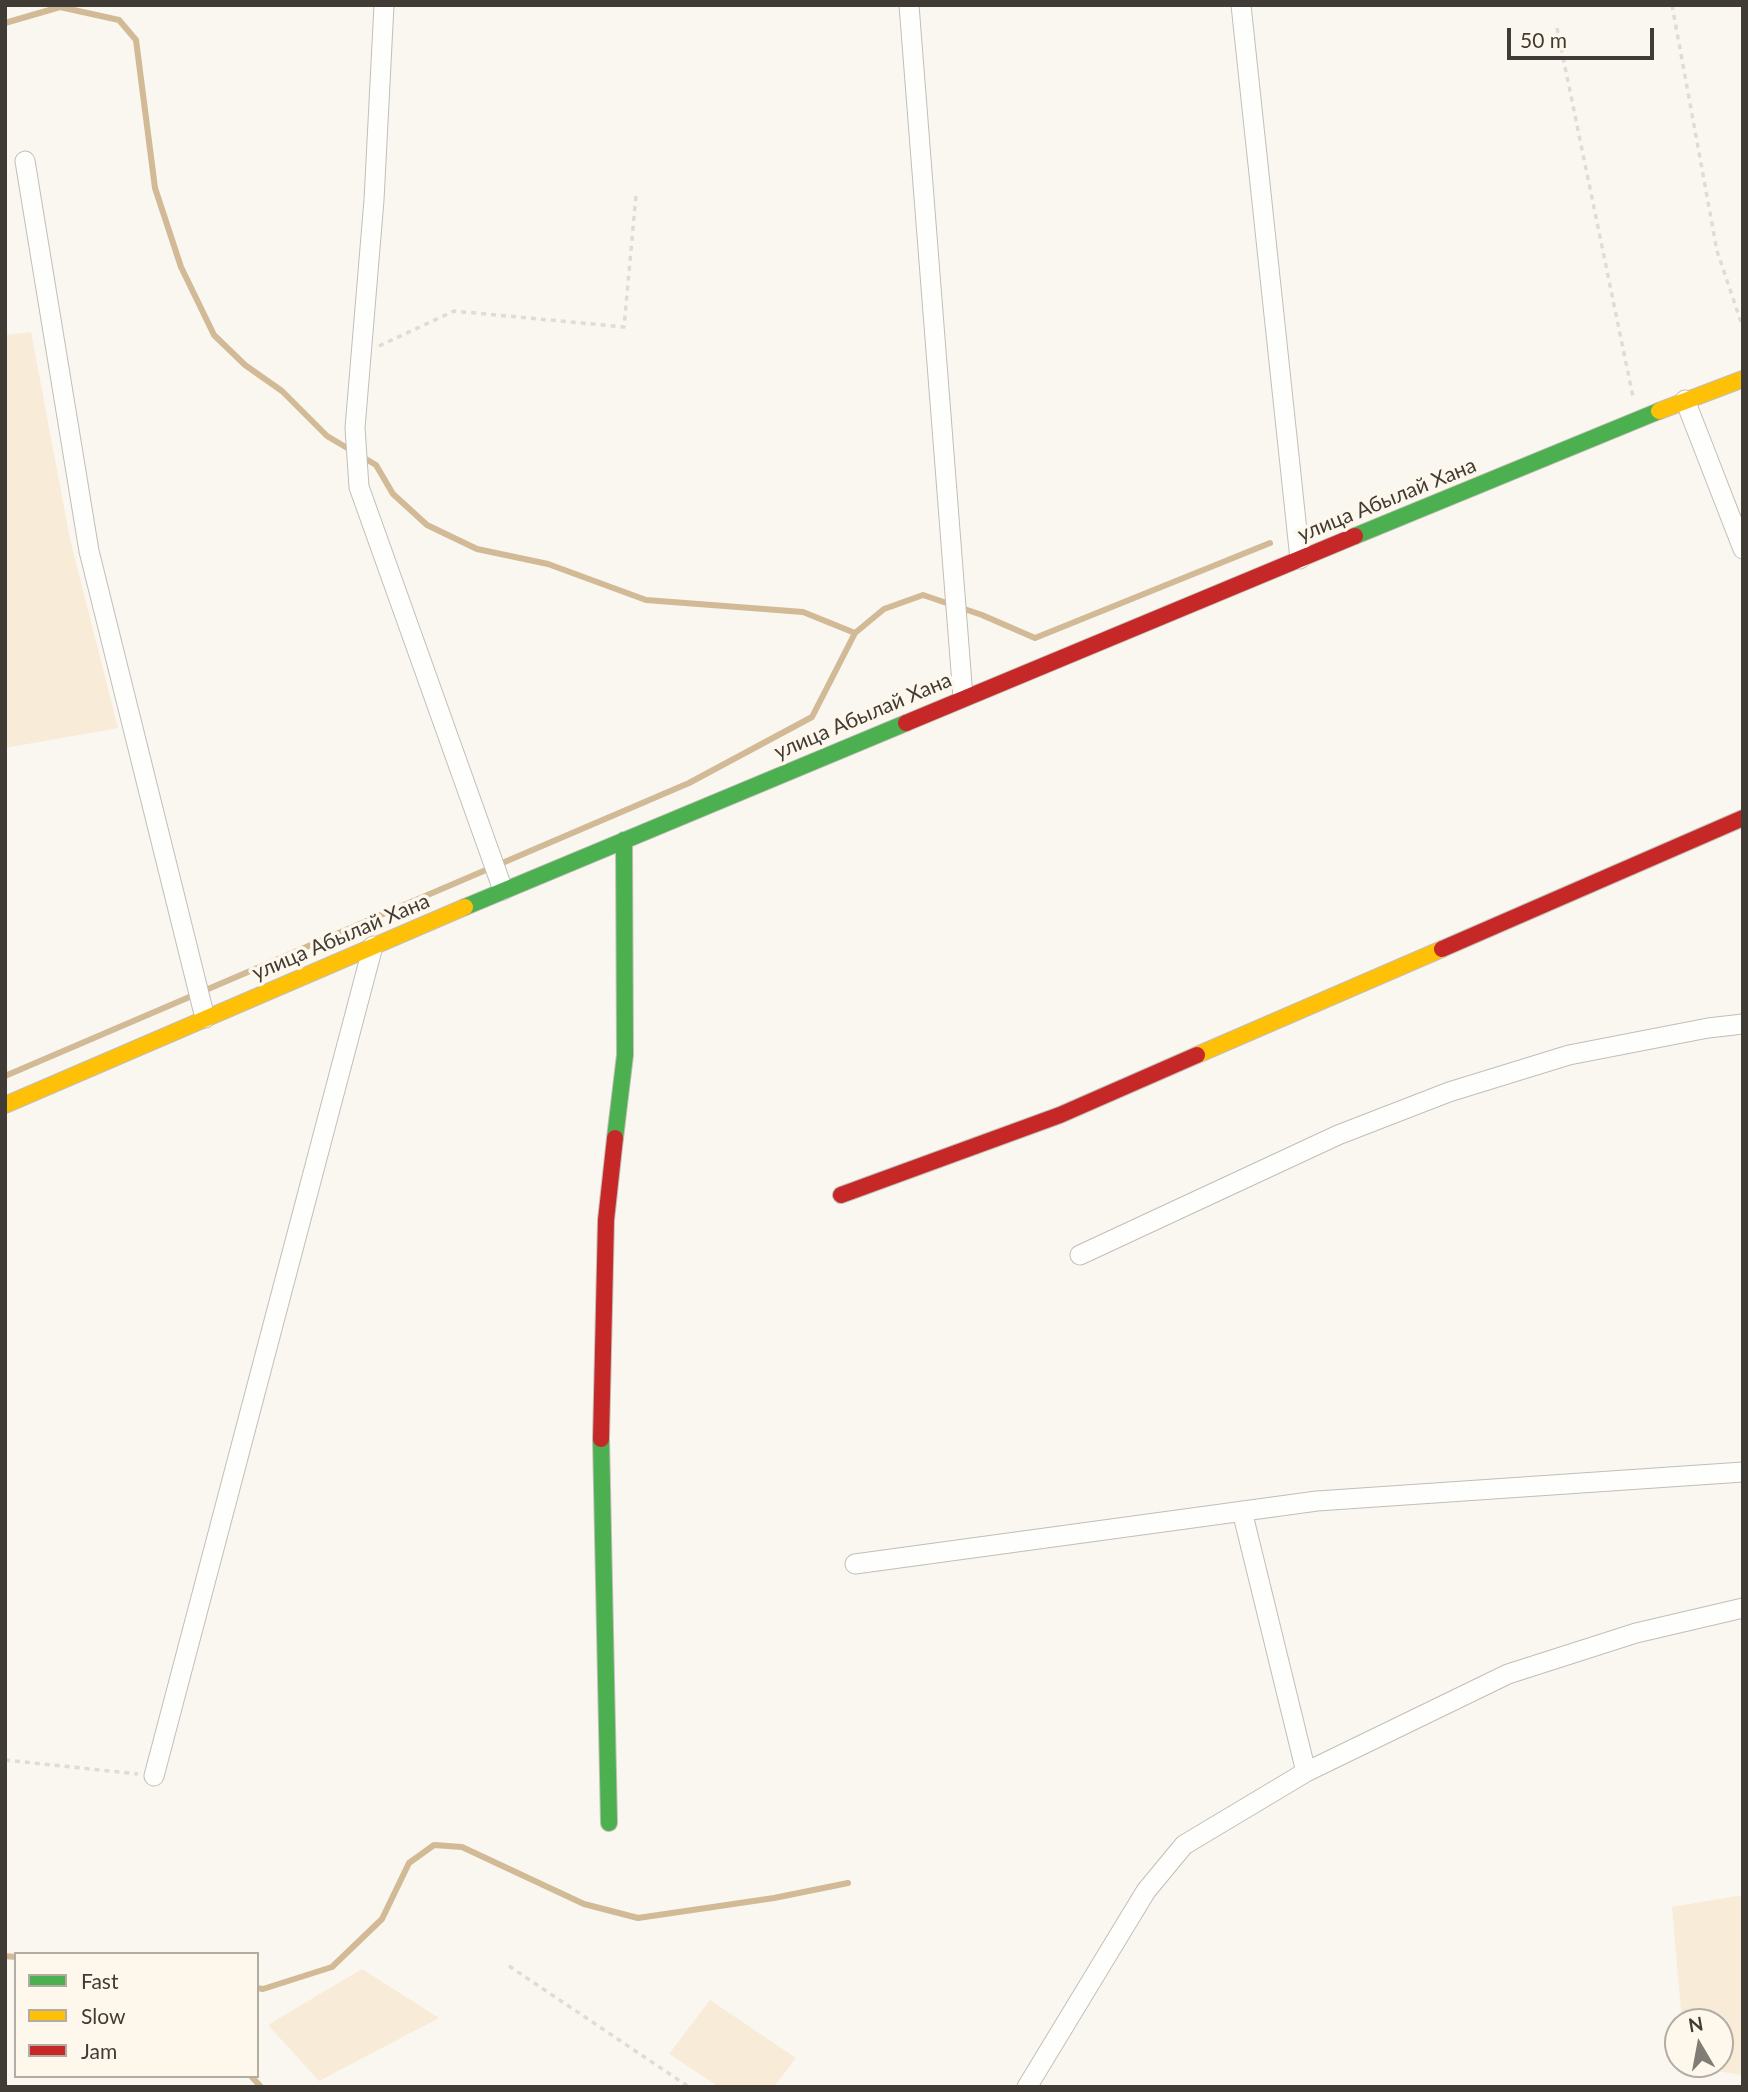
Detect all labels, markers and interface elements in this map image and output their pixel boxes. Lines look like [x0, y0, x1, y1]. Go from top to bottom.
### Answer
scale bar [1510, 14, 1657, 58]
text: 50 m [1520, 27, 1567, 52]
street label: улица Абылай Хана [1294, 453, 1480, 547]
street label: улица Абылай Хана [771, 667, 955, 765]
street label: улица Абылай Хана [249, 888, 433, 986]
legend [14, 1952, 259, 2078]
text: Fast [81, 1968, 118, 1993]
text: Slow [81, 2003, 125, 2028]
north arrow [1664, 2008, 1734, 2078]
text: N [1686, 2011, 1705, 2036]
text: Jam [81, 2038, 117, 2063]

